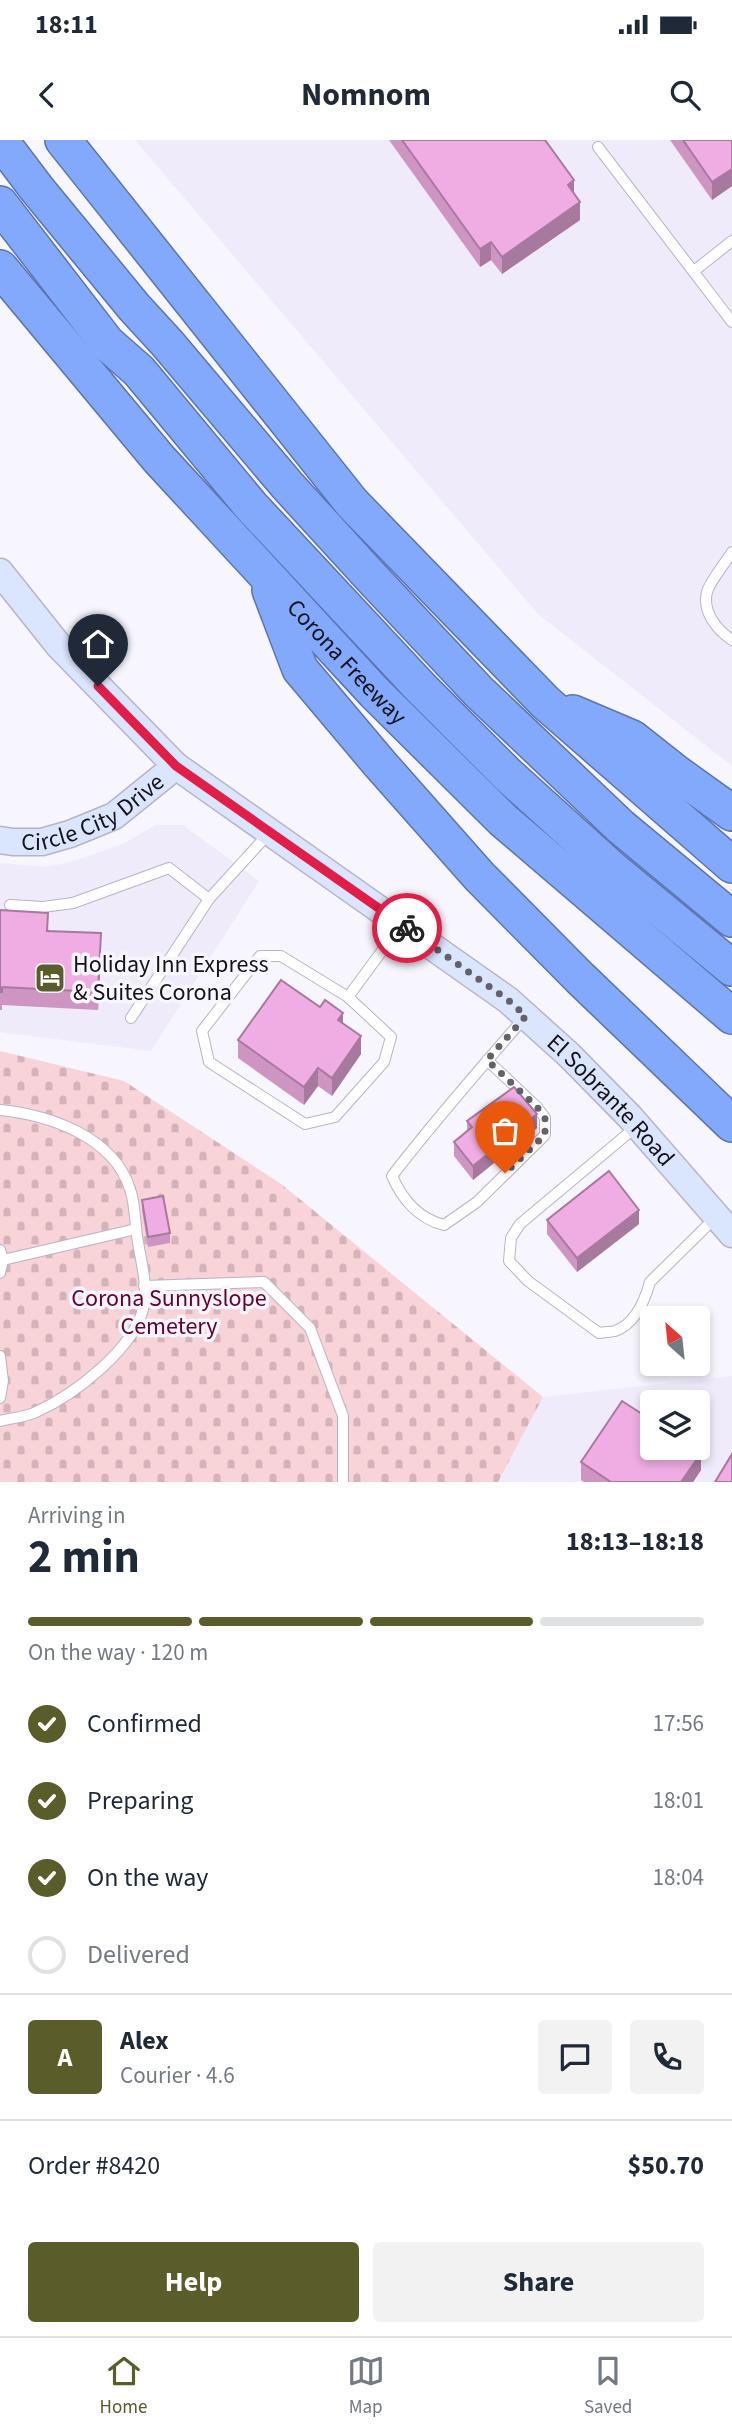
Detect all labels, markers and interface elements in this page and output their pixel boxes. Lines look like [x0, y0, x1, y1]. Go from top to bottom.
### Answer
text: 18:11 [35, 6, 98, 43]
text: Nomnom [301, 72, 431, 118]
icon: back [28, 76, 66, 114]
icon: search [666, 76, 704, 114]
street label: Corona Freeway [278, 591, 415, 733]
pin [68, 614, 128, 686]
icon: home [79, 625, 117, 663]
street label: Circle City Drive [21, 765, 172, 860]
courier [372, 893, 442, 963]
icon: bike [388, 909, 426, 947]
place label: Holiday Inn Express & Suites Corona [73, 947, 269, 1010]
hotel icon: Holiday Inn Express & Suites Corona [33, 961, 67, 995]
street label: El Sobrante Road [539, 1026, 682, 1174]
pin [475, 1101, 535, 1173]
icon: bag [486, 1112, 524, 1150]
park label: Corona Sunnyslope Cemetery [71, 1281, 267, 1344]
north arrow [640, 1306, 710, 1376]
map controls [640, 1306, 710, 1460]
button: layers [640, 1390, 710, 1460]
text: Arriving in [28, 1499, 126, 1532]
text: 18:13–18:18 [566, 1523, 704, 1560]
text: 2 min [28, 1525, 140, 1590]
text: On the way · 120 m [28, 1636, 208, 1669]
icon: check [28, 1705, 66, 1743]
text: Confirmed [87, 1705, 202, 1742]
text: 17:56 [653, 1707, 704, 1740]
icon: check [28, 1782, 66, 1820]
text: Preparing [87, 1782, 193, 1819]
text: 18:01 [653, 1784, 704, 1817]
icon: check [28, 1859, 66, 1897]
text: On the way [87, 1859, 208, 1896]
text: 18:04 [653, 1861, 704, 1894]
text: Delivered [87, 1936, 190, 1973]
button: chat [538, 2020, 612, 2094]
button: phone [630, 2020, 704, 2094]
text: Alex [120, 2022, 169, 2059]
text: A [58, 2039, 72, 2076]
text: Courier · 4.6 [120, 2059, 235, 2092]
text: Order #8420 [28, 2147, 160, 2184]
text: $50.70 [628, 2147, 704, 2184]
button: Help [28, 2242, 359, 2322]
button: Share [373, 2242, 704, 2322]
tab: Home [100, 2352, 147, 2421]
tab: Map [347, 2352, 385, 2421]
tab: Saved [584, 2352, 632, 2421]

